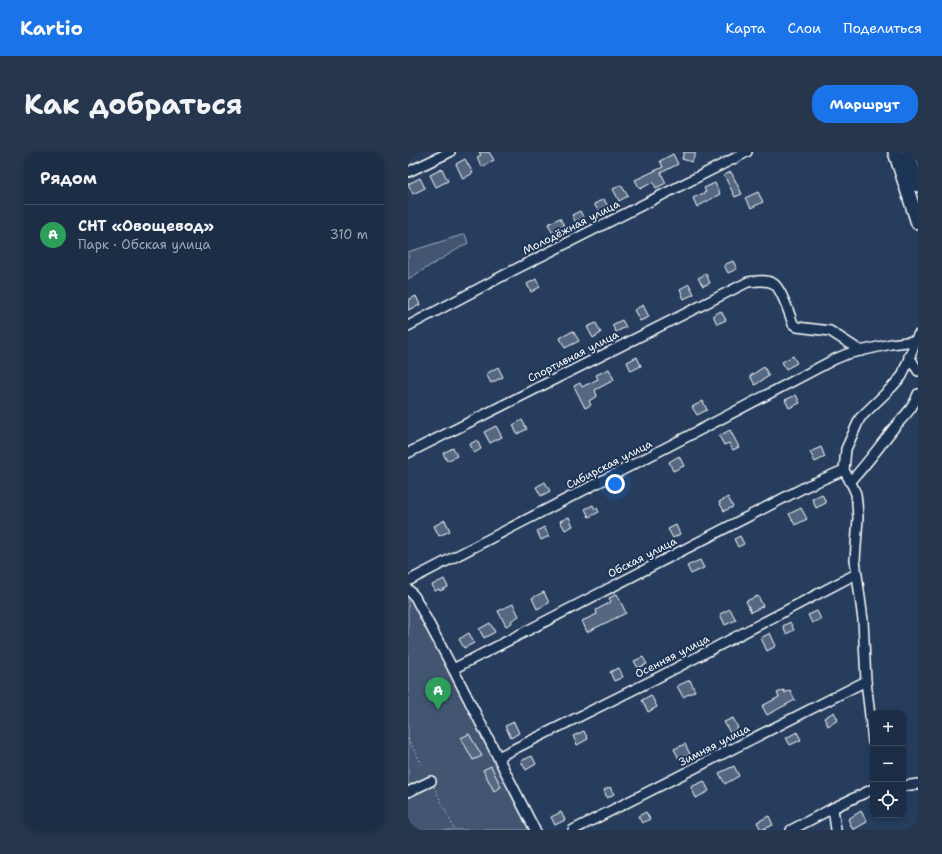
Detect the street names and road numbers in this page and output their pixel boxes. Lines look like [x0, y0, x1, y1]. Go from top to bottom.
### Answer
street label: Молодёжная улица [520, 196, 622, 258]
street label: Спортивная улица [525, 327, 621, 386]
street label: Сибирская улица [564, 436, 655, 493]
street label: Обская улица [605, 534, 679, 581]
street label: Осенняя улица [633, 631, 712, 682]
street label: Зимняя улица [676, 721, 752, 770]

